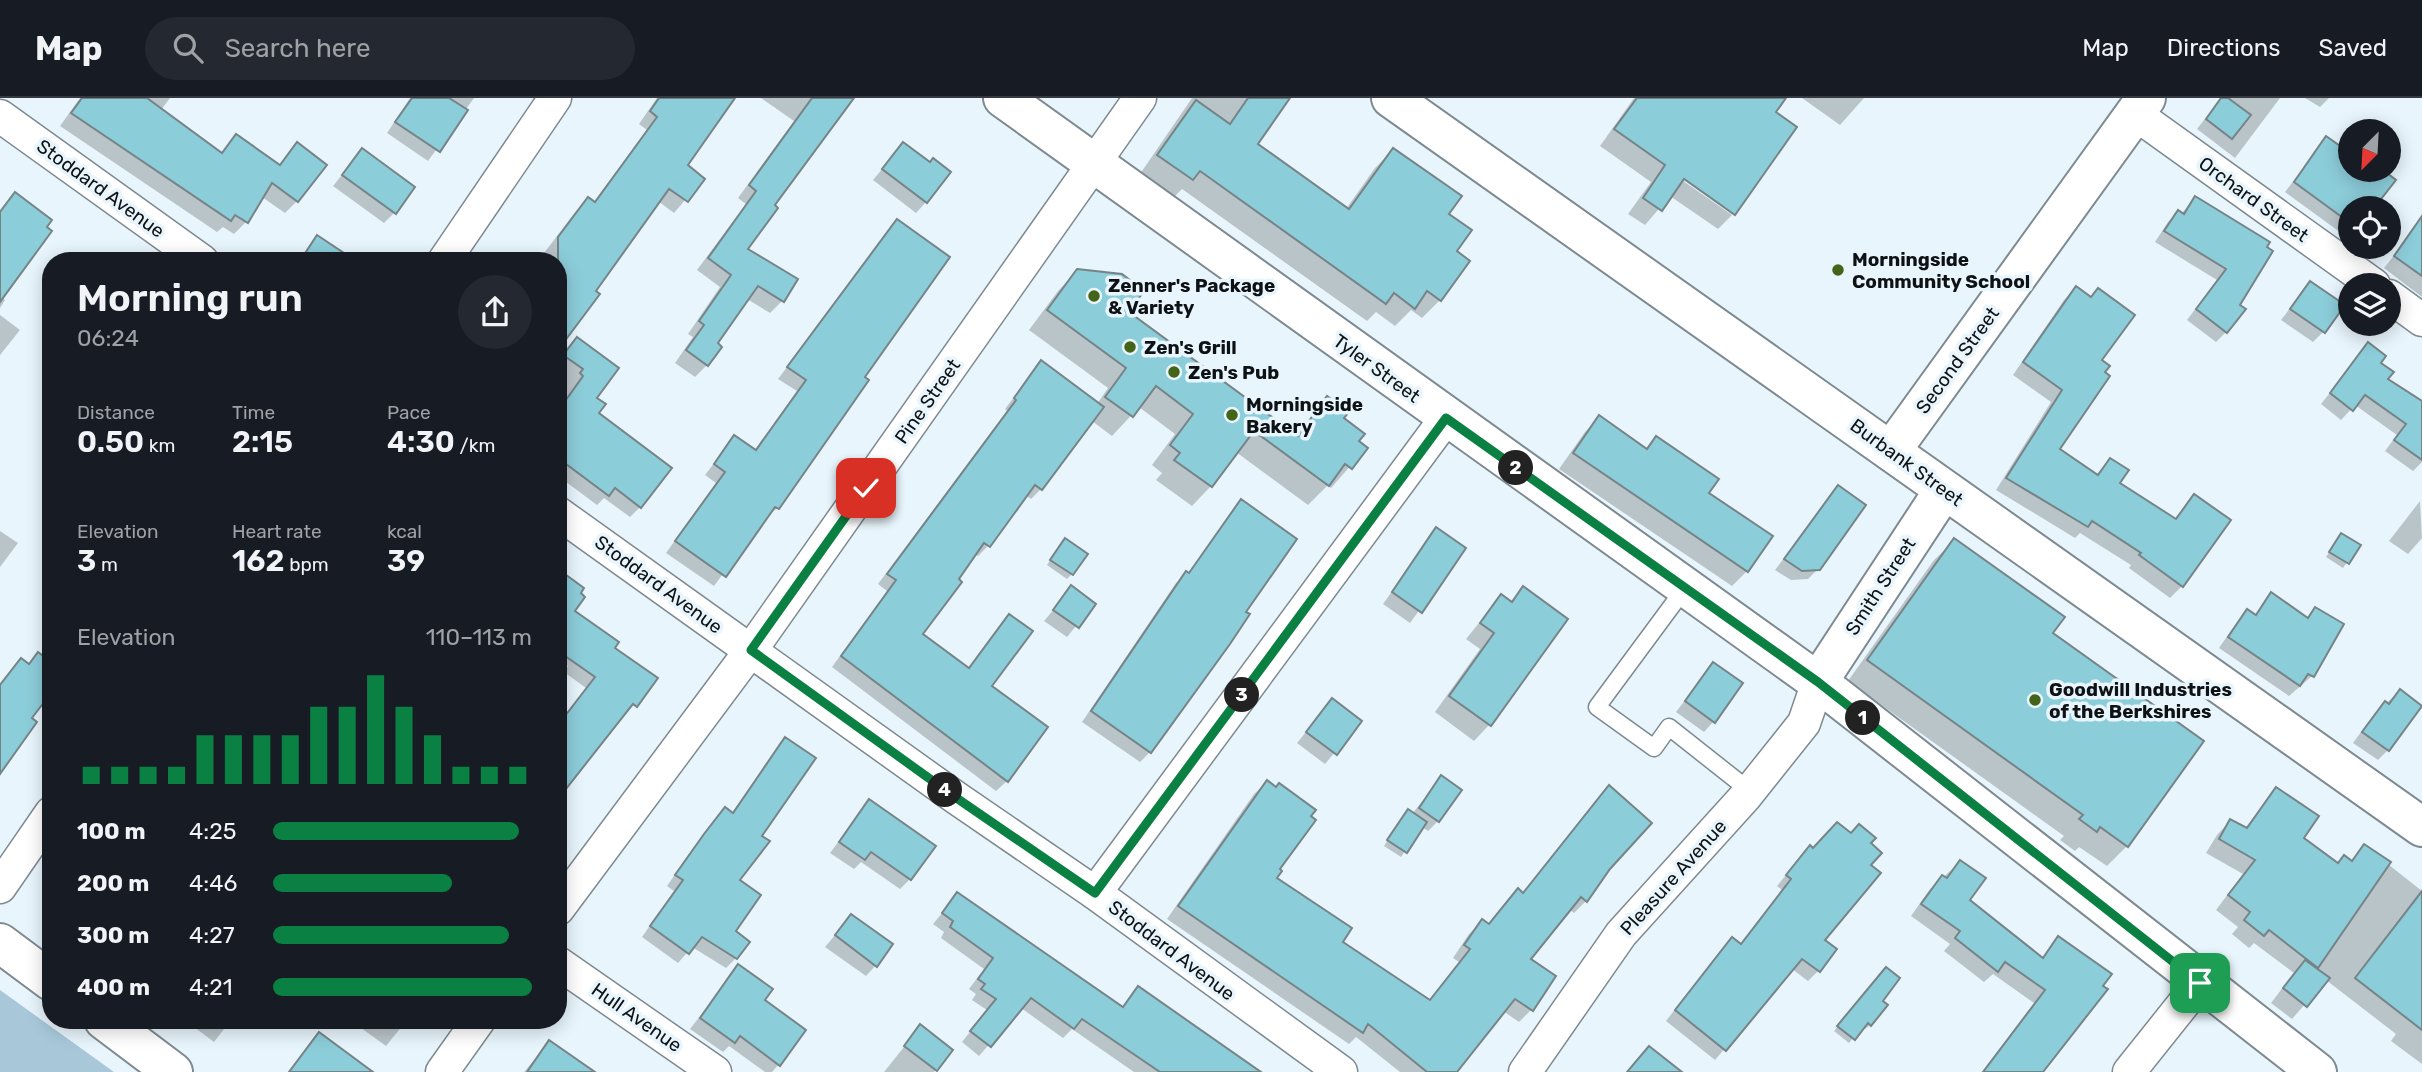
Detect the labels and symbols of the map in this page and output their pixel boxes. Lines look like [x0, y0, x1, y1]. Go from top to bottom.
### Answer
north arrow [2338, 119, 2401, 182]
street label: Stoddard Avenue [32, 134, 169, 242]
street label: Orchard Street [2194, 152, 2314, 247]
place label: Morningside Community School [1852, 248, 2030, 293]
marker: Morningside Community School [1830, 262, 1846, 278]
place label: Zenner's Package & Variety [1108, 274, 1275, 319]
marker: Zenner's Package & Variety [1086, 288, 1102, 304]
street label: Second Street [1911, 302, 2004, 418]
street label: Tyler Street [1329, 329, 1425, 408]
place label: Zen's Grill [1144, 336, 1237, 359]
marker: Zen's Grill [1122, 339, 1138, 355]
street label: Pine Street [890, 354, 965, 448]
place label: Zen's Pub [1188, 361, 1279, 384]
marker: Zen's Pub [1166, 364, 1182, 380]
place label: Morningside Bakery [1246, 393, 1363, 438]
marker: Morningside Bakery [1224, 407, 1240, 423]
street label: Burbank Street [1846, 414, 1968, 511]
pin: 2 [1498, 450, 1534, 486]
pin [836, 458, 896, 518]
street label: Stoddard Avenue [590, 530, 727, 638]
street label: Smith Street [1840, 533, 1921, 639]
pin: 3 [1224, 678, 1260, 712]
place label: Goodwill Industries of the Berkshires [2049, 678, 2232, 723]
marker: Goodwill Industries of the Berkshires [2027, 692, 2043, 708]
pin: 1 [1846, 700, 1881, 736]
pin: 4 [928, 772, 962, 808]
street label: Pleasure Avenue [1615, 815, 1731, 940]
street label: Stoddard Avenue [1104, 895, 1239, 1005]
pin [2170, 953, 2230, 1013]
street label: Hull Avenue [587, 978, 686, 1057]

